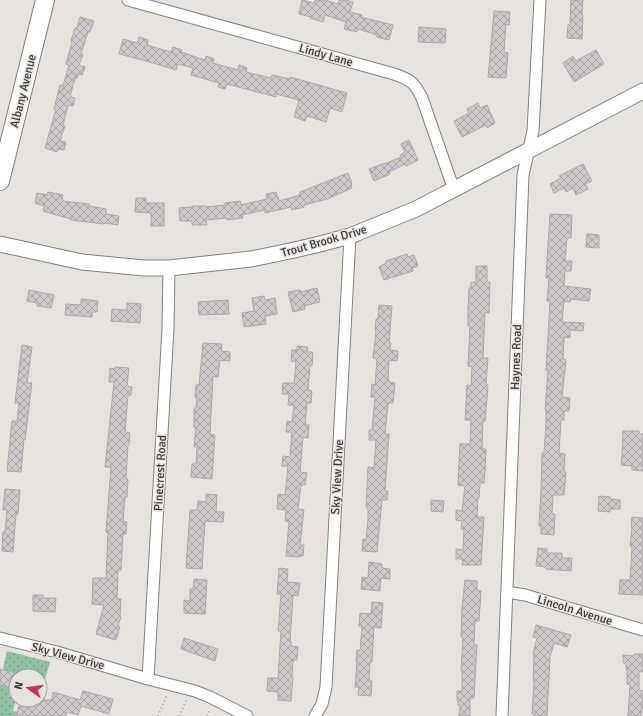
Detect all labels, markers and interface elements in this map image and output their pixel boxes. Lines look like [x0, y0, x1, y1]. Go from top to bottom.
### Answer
street label: Lindy Lane [297, 41, 354, 70]
street label: Albany Avenue [7, 53, 40, 129]
street label: Trout Brook Drive [280, 222, 369, 261]
street label: Haynes Road [508, 324, 525, 390]
street label: Pinecrest Road [151, 435, 170, 511]
street label: Sky View Drive [328, 439, 347, 515]
street label: Lincoln Avenue [535, 592, 614, 629]
street label: Sky View Drive [30, 640, 106, 673]
north arrow [8, 668, 48, 708]
text: N [12, 680, 26, 691]

